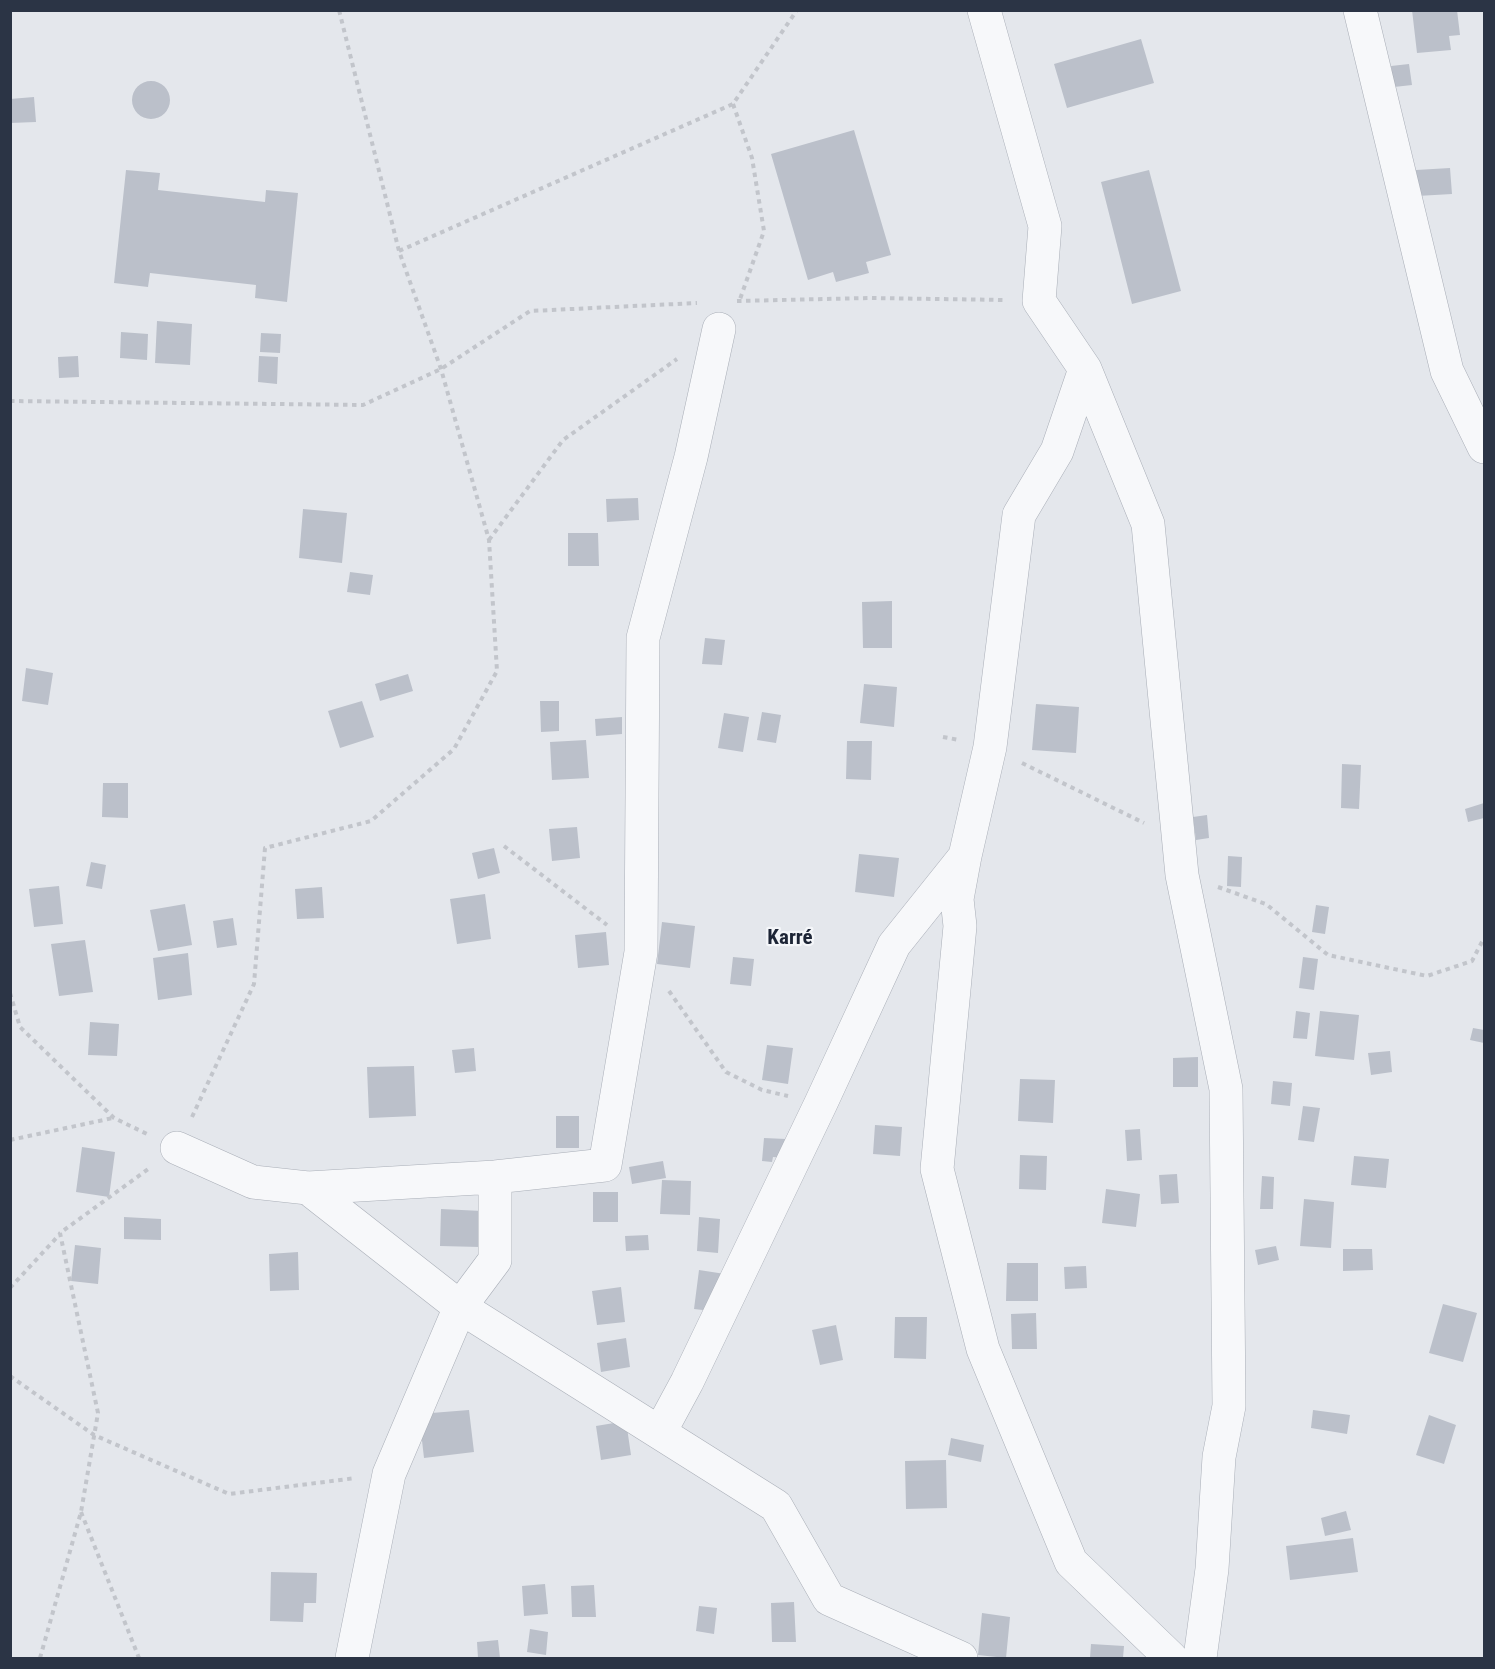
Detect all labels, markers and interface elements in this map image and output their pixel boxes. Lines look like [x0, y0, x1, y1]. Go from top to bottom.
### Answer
district label: Karré [767, 926, 813, 952]

